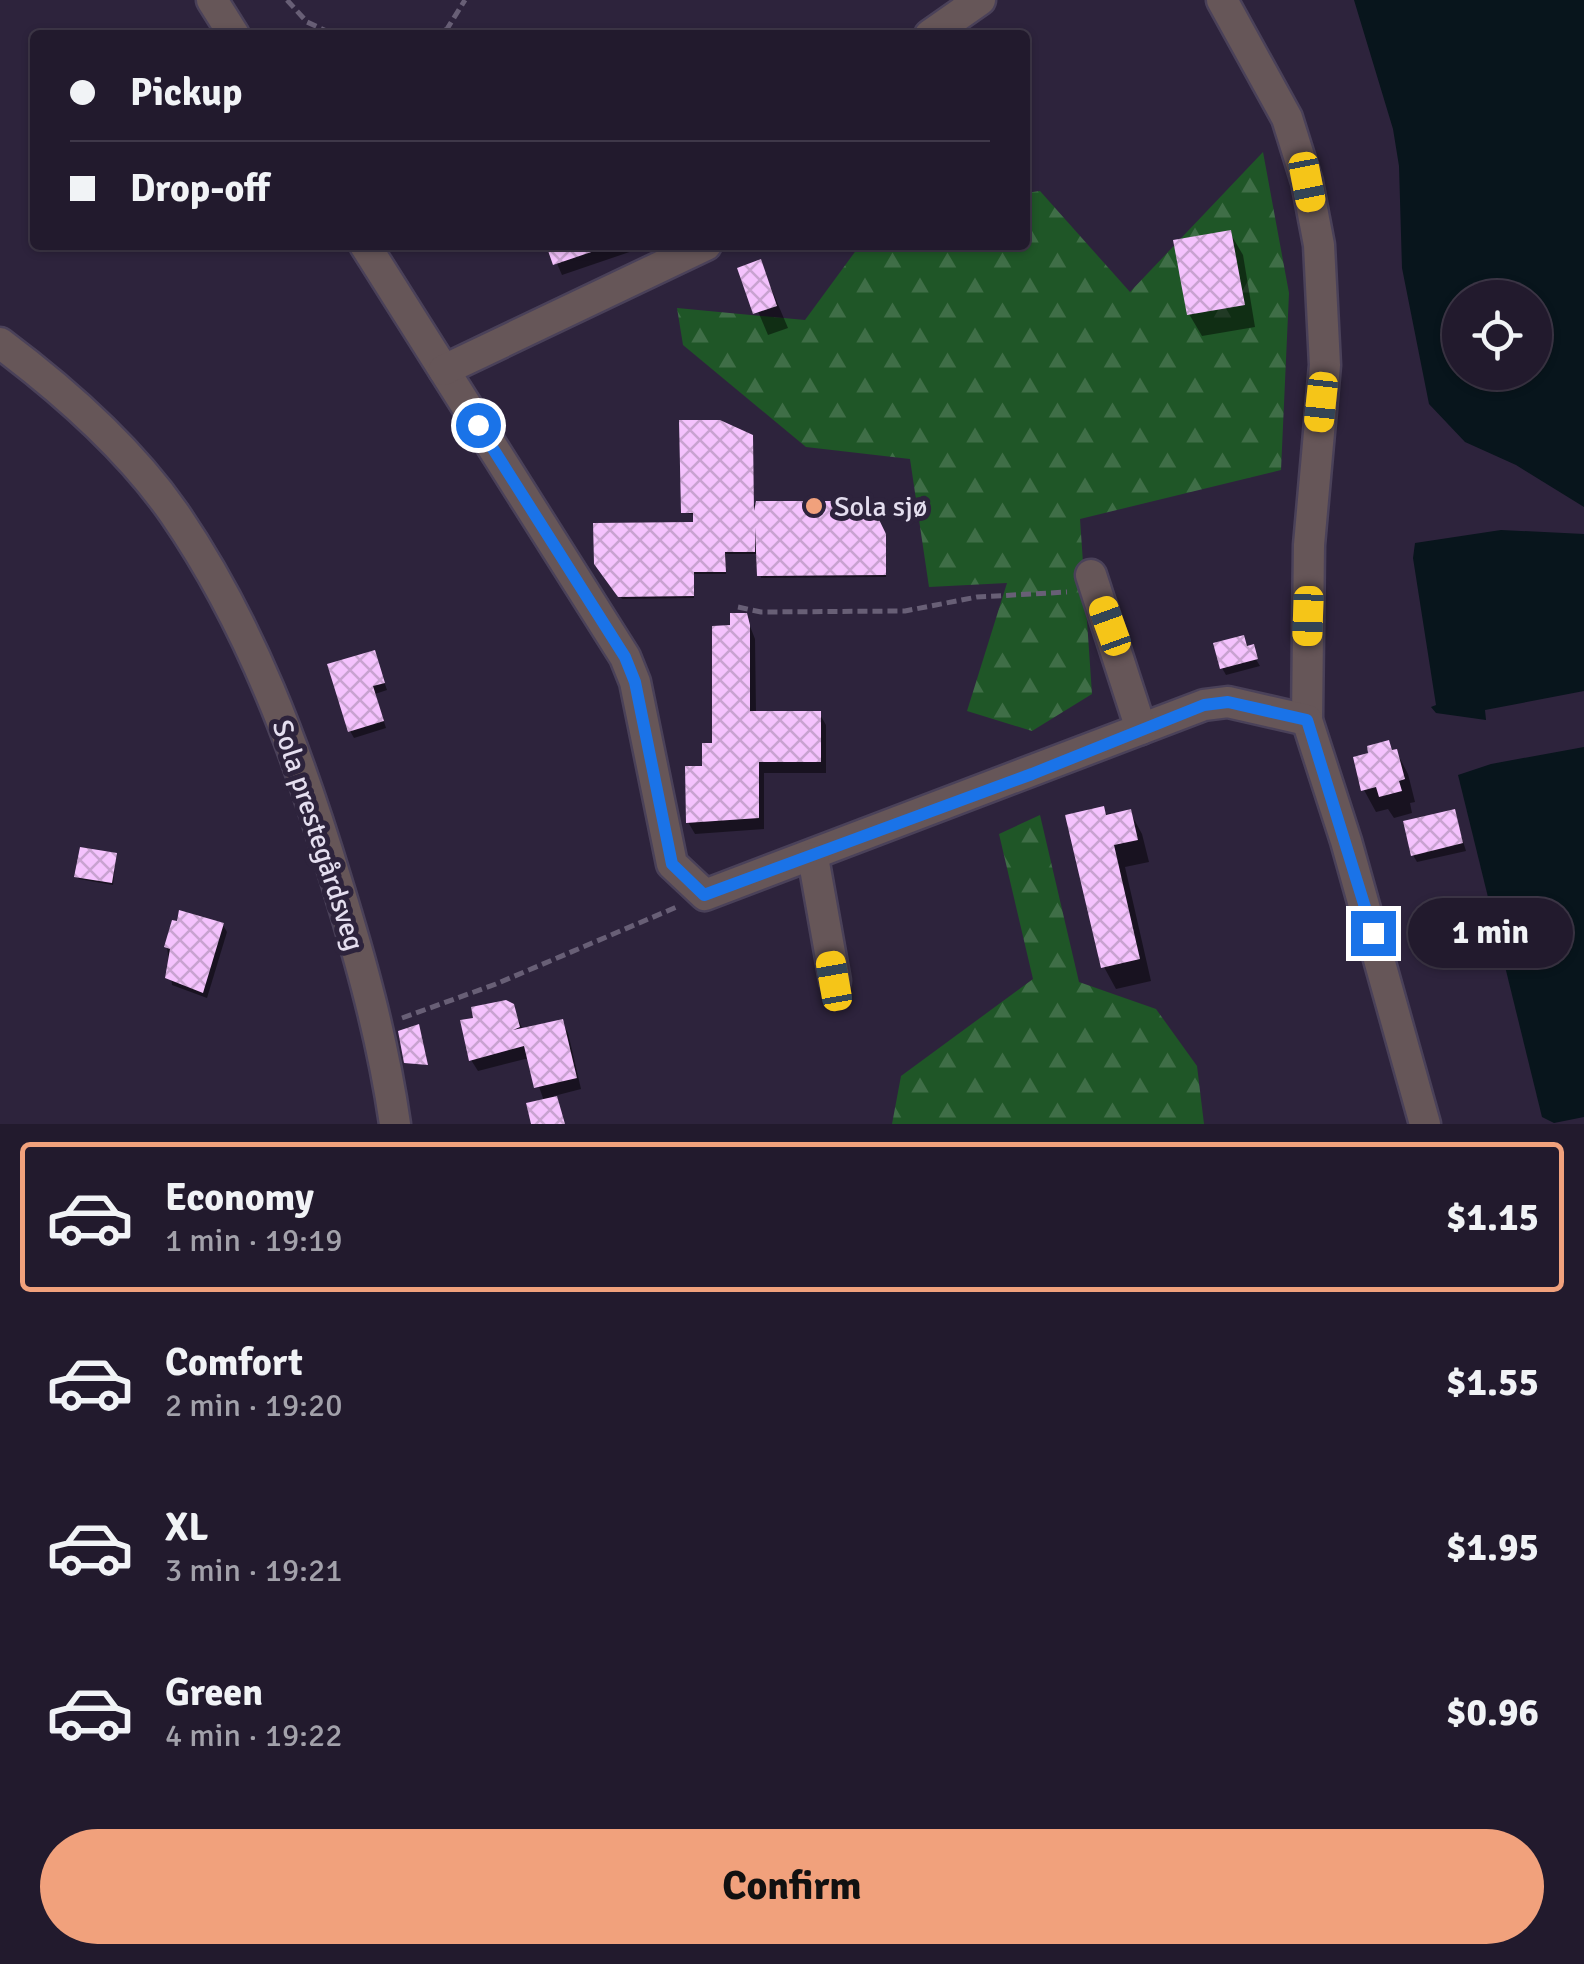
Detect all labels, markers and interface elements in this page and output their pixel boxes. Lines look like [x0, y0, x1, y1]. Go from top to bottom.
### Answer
text: Pickup [130, 69, 242, 116]
car [1287, 150, 1327, 214]
text: Drop-off [130, 165, 270, 212]
map controls [1442, 280, 1552, 390]
button: locate [1442, 280, 1552, 390]
car [1303, 371, 1339, 433]
route start [456, 403, 501, 448]
place label: Sola sjø [834, 490, 927, 524]
marker: Sola sjø [803, 495, 825, 517]
car [1292, 585, 1324, 647]
car [1086, 593, 1134, 659]
street label: Sola prestegårdsveg [265, 716, 371, 955]
callout: 1 min [1408, 898, 1573, 968]
route end [1351, 911, 1396, 956]
text: 1 min [1452, 913, 1529, 952]
car [814, 949, 854, 1013]
icon: car [45, 1172, 135, 1262]
text: Economy [165, 1174, 314, 1221]
text: $1.15 [1446, 1194, 1539, 1241]
text: 1 min · 19:19 [165, 1221, 343, 1260]
icon: car [45, 1337, 135, 1427]
text: Comfort [165, 1339, 303, 1386]
text: $1.55 [1446, 1359, 1539, 1406]
text: 2 min · 19:20 [165, 1386, 343, 1425]
icon: car [45, 1502, 135, 1592]
text: XL [165, 1504, 208, 1551]
text: $1.95 [1446, 1524, 1539, 1571]
text: 3 min · 19:21 [165, 1551, 343, 1590]
icon: car [45, 1667, 135, 1757]
text: Green [165, 1669, 263, 1716]
text: $0.96 [1446, 1689, 1539, 1736]
text: 4 min · 19:22 [165, 1716, 343, 1755]
button: Confirm [40, 1829, 1544, 1944]

